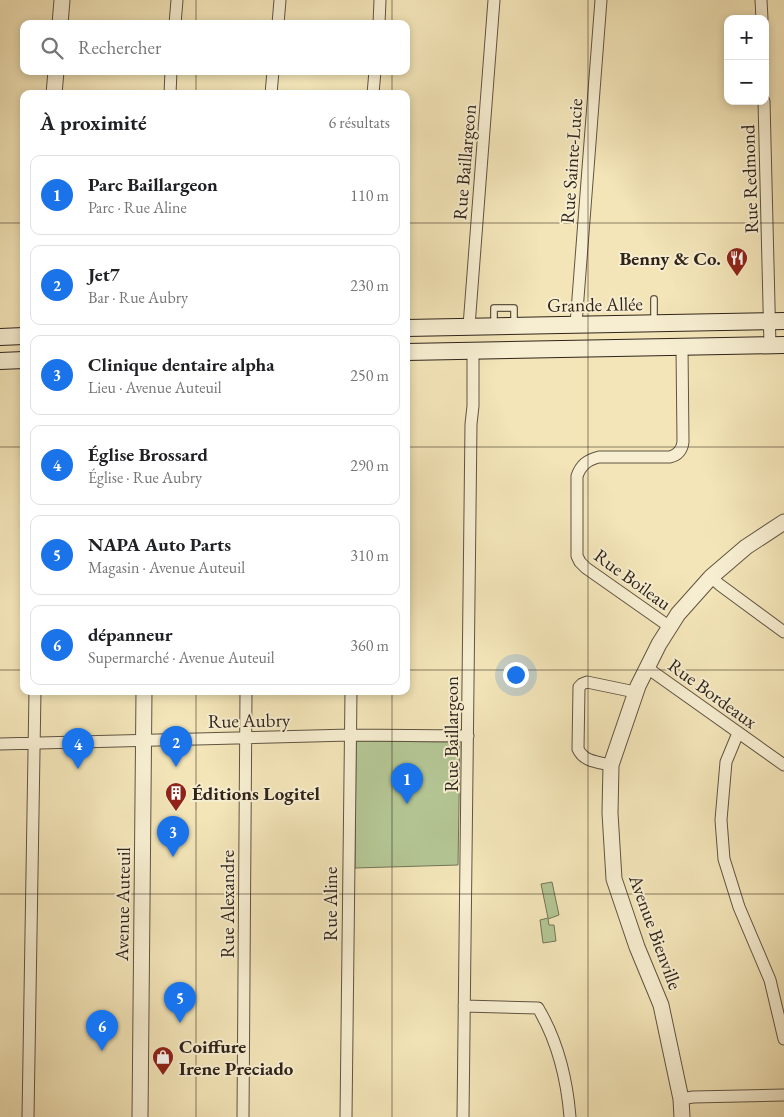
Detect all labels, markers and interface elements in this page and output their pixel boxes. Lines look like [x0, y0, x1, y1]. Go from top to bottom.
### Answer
map controls [724, 15, 769, 105]
button: + [724, 15, 769, 60]
search box [20, 20, 410, 75]
icon: search [38, 34, 66, 62]
text: Rechercher [78, 35, 161, 60]
button: − [724, 60, 769, 105]
street label: Rue Sainte-Lucie [555, 98, 588, 224]
street label: Rue Baillargeon [447, 103, 482, 221]
text: À proximité [40, 109, 147, 136]
text: 6 résultats [328, 112, 390, 133]
street label: Rue Redmond [735, 124, 764, 234]
text: Parc Baillargeon [88, 172, 218, 197]
text: 1 [53, 185, 61, 206]
text: 110 m [350, 185, 389, 206]
text: Parc · Rue Aline [88, 197, 187, 218]
place label: Benny & Co. [619, 246, 721, 271]
restaurant icon: Benny & Co. [725, 246, 749, 277]
text: Jet7 [88, 262, 120, 287]
text: 2 [53, 275, 61, 296]
text: 230 m [350, 275, 389, 296]
text: Bar · Rue Aubry [88, 287, 188, 308]
street label: Grande Allée [547, 291, 643, 318]
text: Clinique dentaire alpha [88, 352, 274, 377]
text: 3 [53, 365, 61, 386]
text: 250 m [350, 365, 389, 386]
text: Lieu · Avenue Auteuil [88, 377, 222, 398]
text: Église Brossard [88, 442, 208, 467]
text: 4 [53, 455, 61, 476]
text: 290 m [350, 455, 389, 476]
text: Église · Rue Aubry [88, 467, 202, 488]
text: NAPA Auto Parts [88, 532, 231, 557]
street label: Rue Boileau [589, 543, 676, 616]
text: 5 [53, 545, 61, 566]
text: 310 m [350, 545, 389, 566]
text: Magasin · Avenue Auteuil [88, 557, 245, 578]
text: dépanneur [88, 622, 173, 647]
text: 6 [53, 635, 61, 656]
text: 360 m [350, 635, 389, 656]
text: Supermarché · Avenue Auteuil [88, 647, 275, 668]
street label: Rue Bordeaux [663, 653, 763, 735]
your location [503, 662, 529, 688]
street label: Rue Baillargeon [439, 676, 464, 792]
street label: Rue Aubry [208, 707, 291, 734]
pin: 2 [160, 726, 192, 767]
pin: 4 [62, 728, 94, 769]
pin: 1 [391, 763, 423, 804]
building icon: Éditions Logitel [164, 781, 188, 812]
place label: Éditions Logitel [192, 781, 320, 806]
pin: 3 [157, 816, 189, 857]
street label: Avenue Auteuil [109, 846, 136, 962]
street label: Rue Alexandre [215, 850, 240, 958]
street label: Rue Aline [318, 867, 343, 941]
street label: Avenue Bienville [623, 870, 688, 993]
pin: 5 [164, 982, 196, 1023]
pin: 6 [86, 1010, 118, 1051]
place label: Coiffure Irene Preciado [179, 1034, 294, 1081]
shop icon: Coiffure Irene Preciado [151, 1045, 175, 1076]

